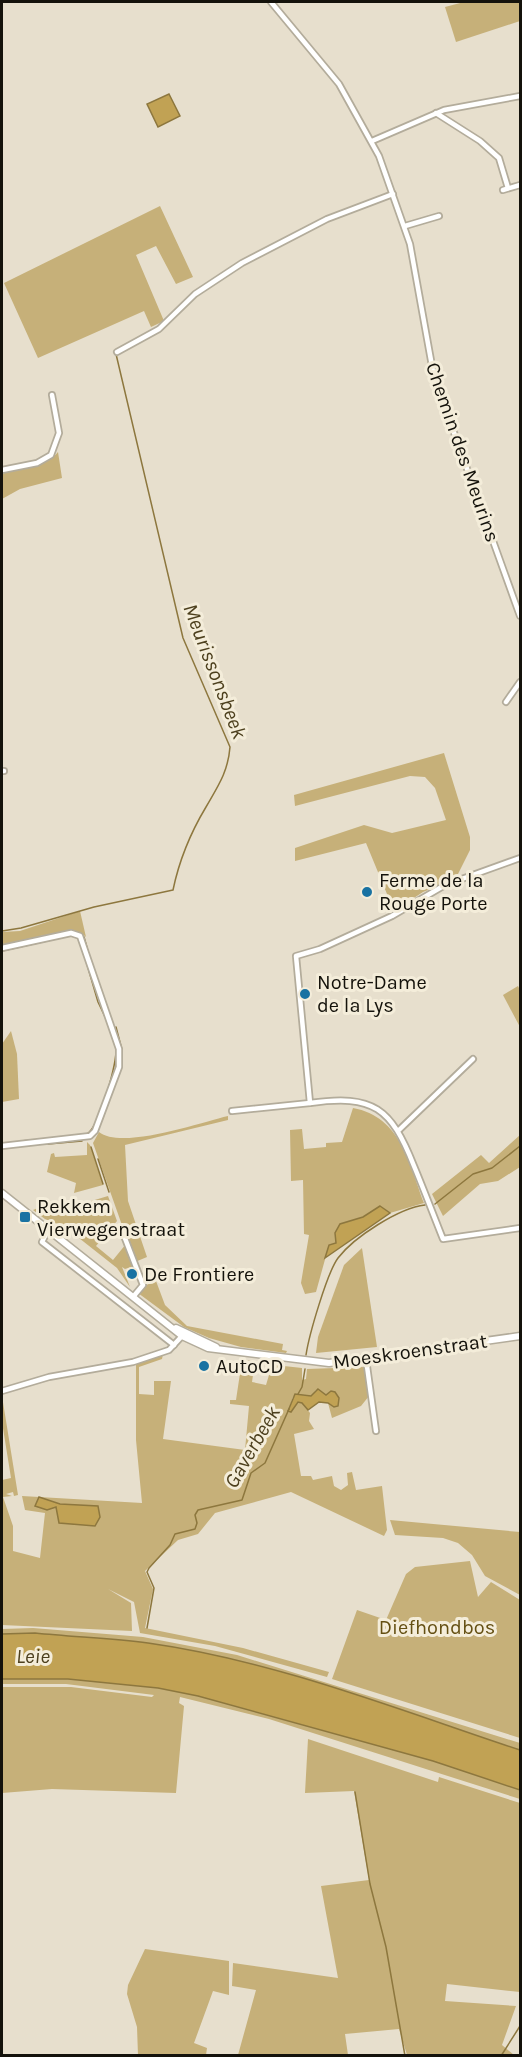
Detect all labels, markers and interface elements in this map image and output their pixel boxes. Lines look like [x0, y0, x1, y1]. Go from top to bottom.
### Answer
street label: Chemin des Meurins [421, 359, 504, 545]
water label: Meurissonsbeek [178, 600, 252, 742]
place label: Ferme de la Rouge Porte [379, 869, 488, 915]
marker: Ferme de la Rouge Porte [360, 885, 374, 899]
place label: Notre-Dame de la Lys [317, 971, 427, 1017]
marker: Notre-Dame de la Lys [298, 987, 312, 1001]
place label: Rekkem Vierwegenstraat [37, 1195, 185, 1241]
marker: Rekkem Vierwegenstraat [18, 1210, 32, 1224]
place label: De Frontiere [144, 1263, 254, 1286]
marker: De Frontiere [125, 1267, 139, 1281]
street label: Moeskroenstraat [332, 1329, 489, 1374]
place label: AutoCD [216, 1355, 284, 1378]
marker: AutoCD [197, 1359, 211, 1373]
water label: Gaverbeek [219, 1402, 285, 1492]
park label: Diefhondbos [379, 1616, 495, 1639]
water label: Leie [16, 1644, 50, 1668]

